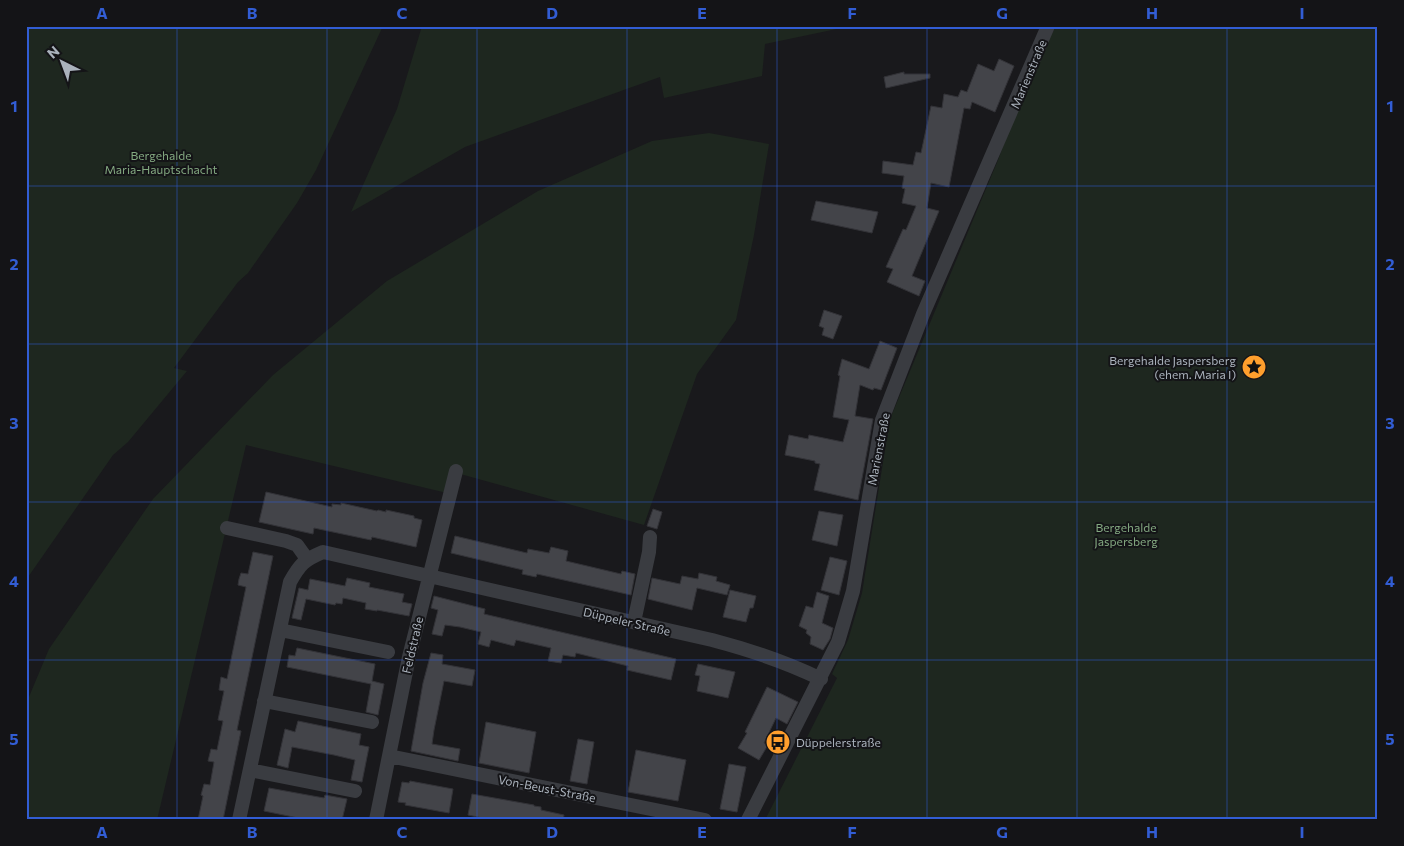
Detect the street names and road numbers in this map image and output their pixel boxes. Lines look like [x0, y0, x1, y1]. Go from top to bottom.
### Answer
street label: Marienstraße [1007, 37, 1049, 111]
street label: Marienstraße [864, 412, 892, 486]
street label: Düppeler Straße [582, 604, 672, 638]
street label: Feldstraße [399, 615, 425, 675]
street label: Von-Beust-Straße [497, 772, 597, 804]

